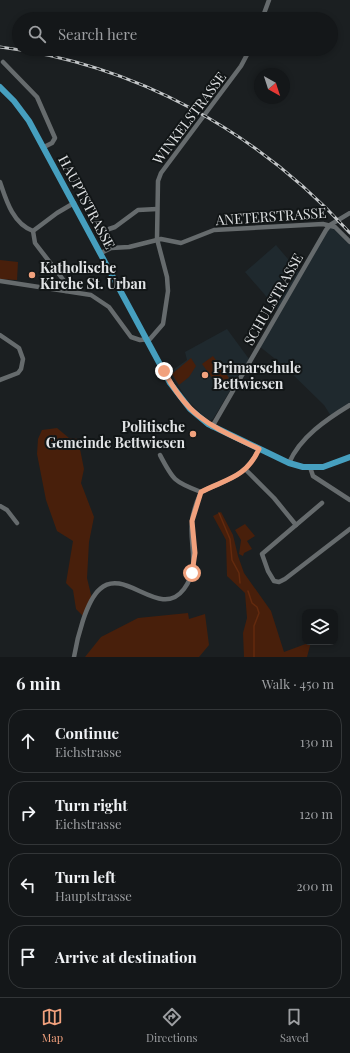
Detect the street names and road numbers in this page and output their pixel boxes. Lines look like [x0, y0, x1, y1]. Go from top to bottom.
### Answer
street label: WINKELSTRASSE [147, 68, 230, 169]
street label: HAUPTSTRASSE [54, 152, 120, 252]
street label: ANETERSTRASSE [214, 203, 327, 229]
street label: SCHULSTRASSE [239, 249, 307, 349]

